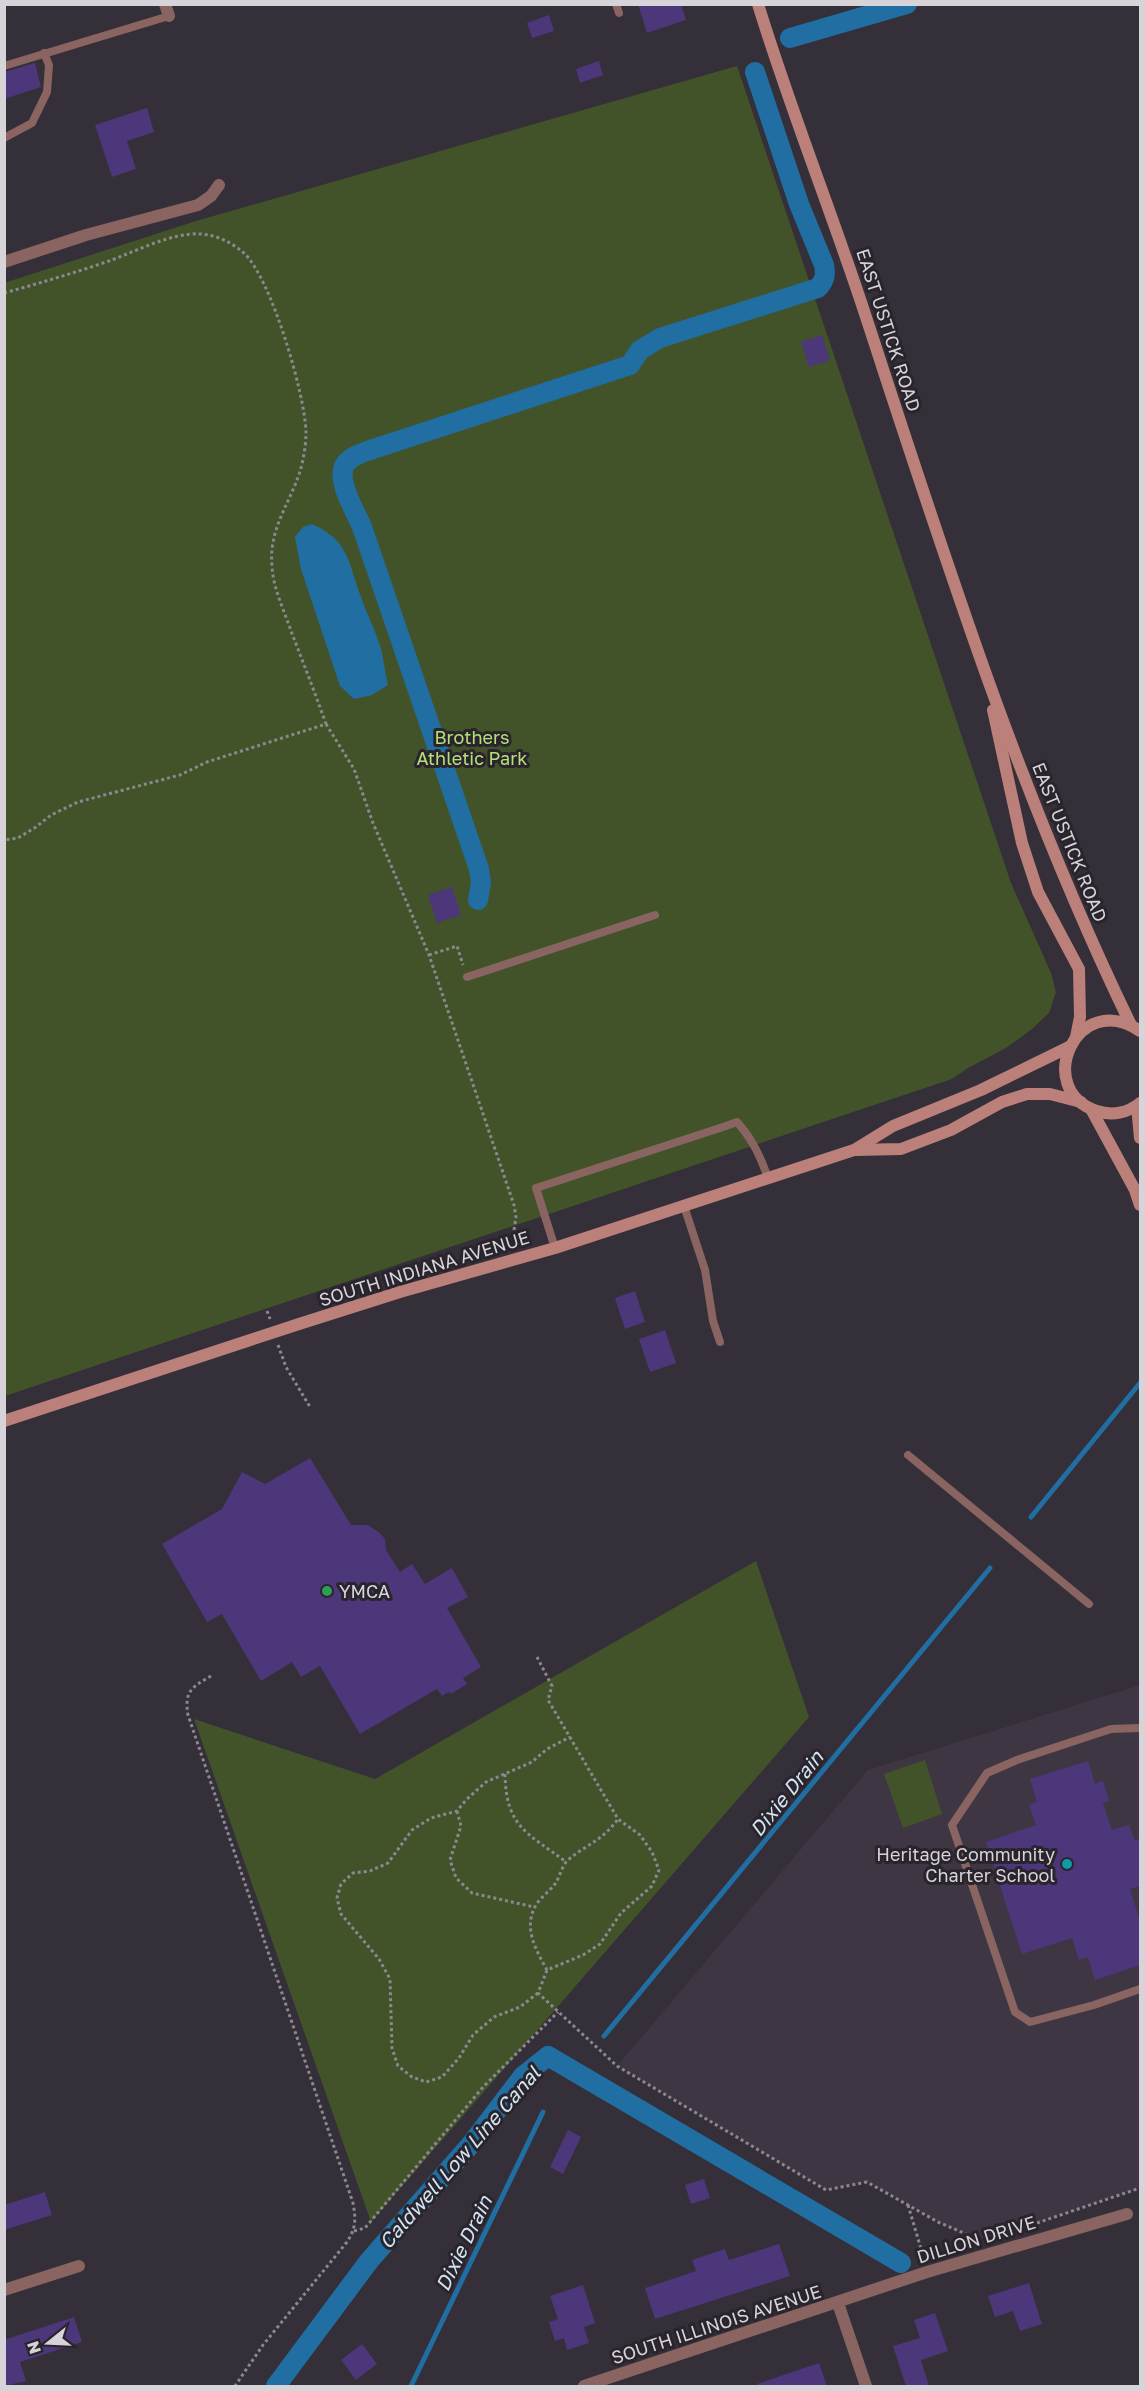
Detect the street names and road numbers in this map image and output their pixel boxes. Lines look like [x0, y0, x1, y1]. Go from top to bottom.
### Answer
street label: EAST USTICK ROAD [852, 246, 926, 414]
street label: EAST USTICK ROAD [1028, 759, 1112, 925]
street label: SOUTH INDIANA AVENUE [316, 1226, 532, 1310]
street label: DILLON DRIVE [914, 2210, 1038, 2268]
street label: SOUTH ILLINOIS AVENUE [608, 2280, 824, 2368]

